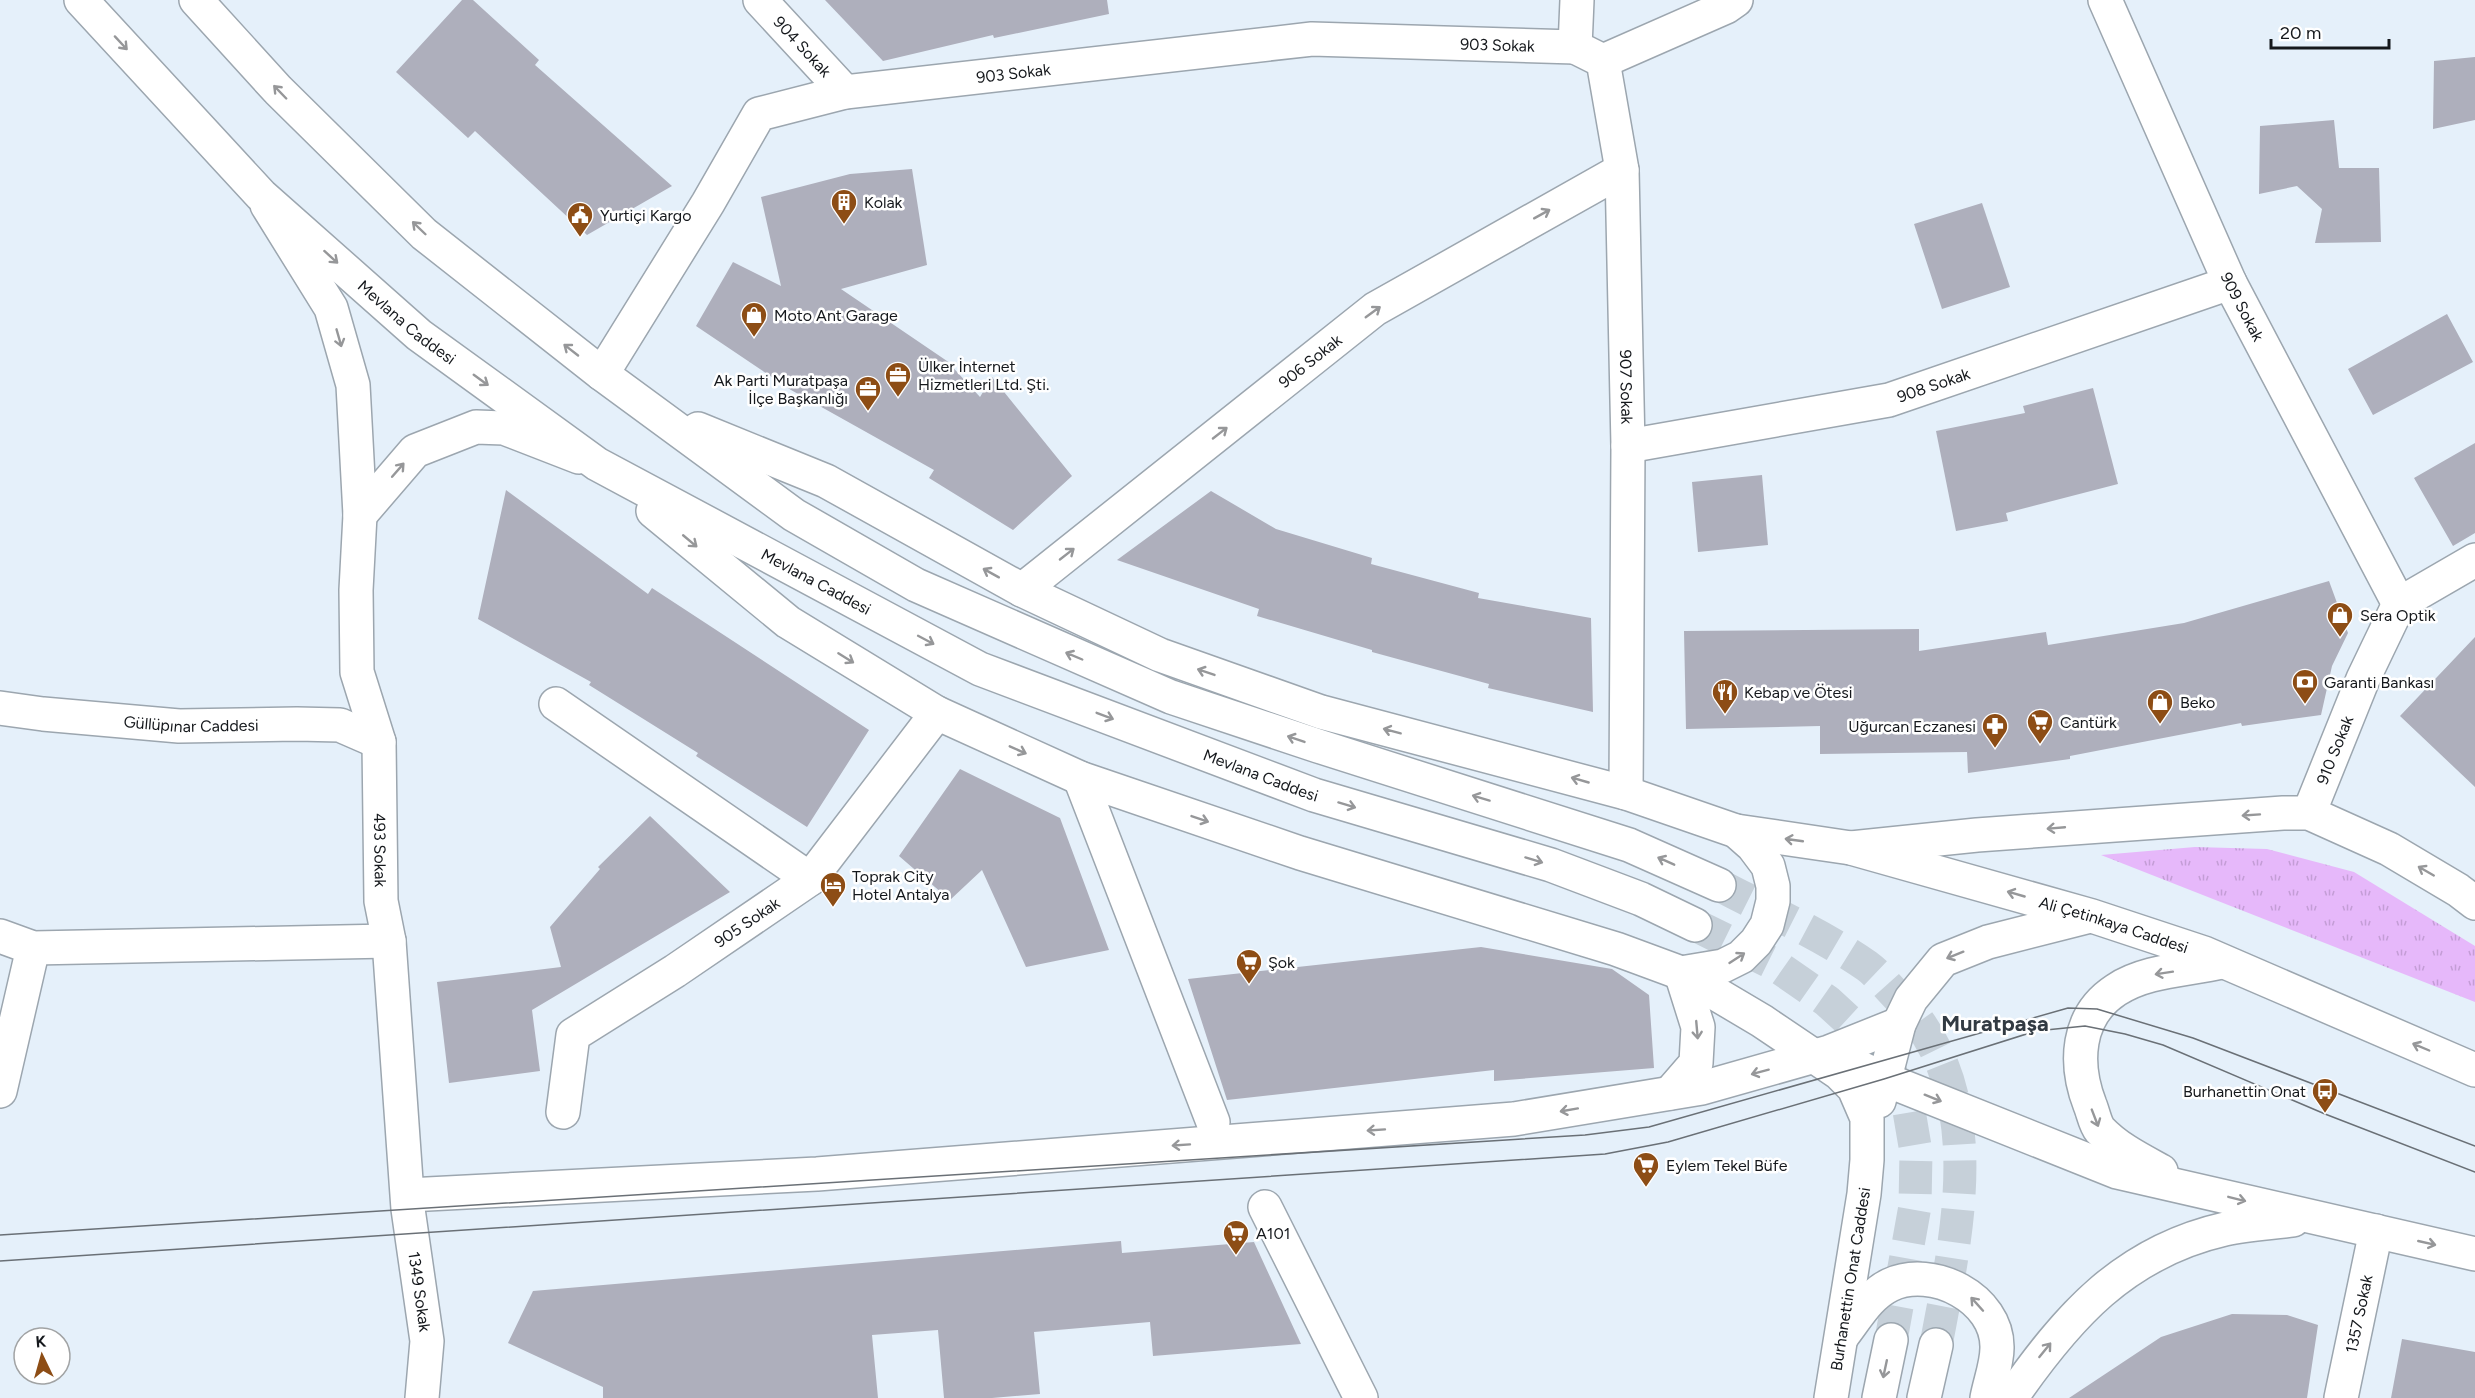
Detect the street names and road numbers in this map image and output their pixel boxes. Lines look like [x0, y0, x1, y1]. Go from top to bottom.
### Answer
street label: 904 Sokak [770, 12, 835, 81]
street label: 903 Sokak [1460, 35, 1535, 56]
street label: 903 Sokak [975, 60, 1052, 87]
street label: 909 Sokak [2216, 269, 2268, 345]
street label: Mevlana Caddesi [354, 276, 459, 369]
street label: 906 Sokak [1275, 330, 1346, 392]
street label: 907 Sokak [1616, 350, 1637, 425]
street label: 908 Sokak [1895, 364, 1973, 407]
street label: Mevlana Caddesi [758, 545, 874, 619]
street label: Güllüpınar Caddesi [123, 712, 259, 736]
street label: 910 Sokak [2313, 713, 2357, 787]
street label: Mevlana Caddesi [1201, 745, 1320, 806]
street label: 493 Sokak [370, 813, 390, 887]
street label: 905 Sokak [711, 893, 784, 951]
street label: Ali Çetinkaya Caddesi [2037, 893, 2191, 957]
street label: Burhanettin Onat Caddesi [1827, 1186, 1874, 1372]
street label: 1349 Sokak [404, 1250, 435, 1333]
street label: 1357 Sokak [2342, 1273, 2377, 1355]

